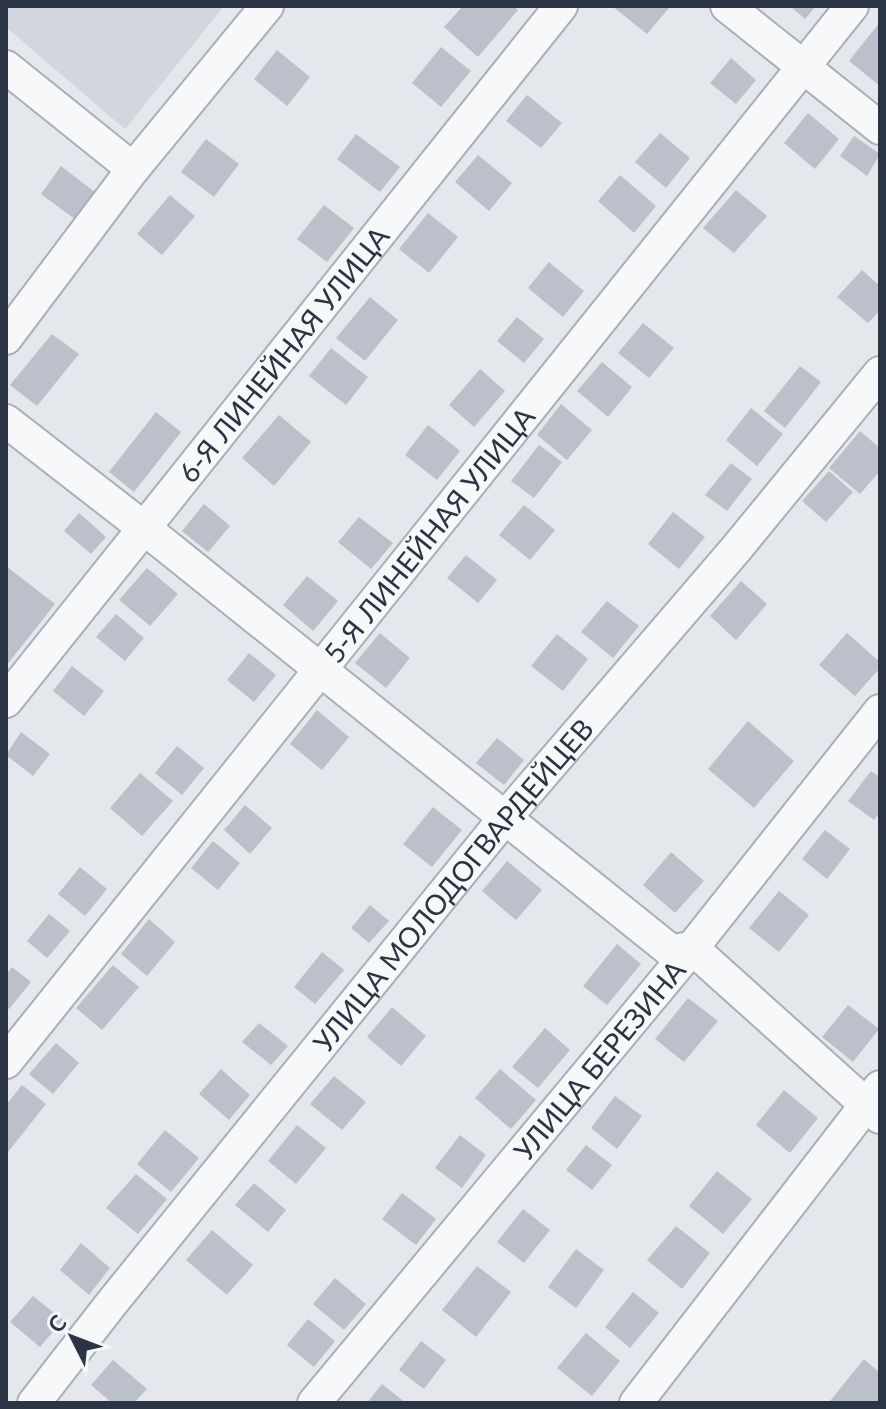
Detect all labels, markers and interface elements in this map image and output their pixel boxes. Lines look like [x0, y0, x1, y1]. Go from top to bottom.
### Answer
street label: 6-Я ЛИНЕЙНАЯ УЛИЦА [171, 219, 395, 489]
street label: 5-Я ЛИНЕЙНАЯ УЛИЦА [316, 400, 541, 669]
street label: УЛИЦА МОЛОДОГВАРДЕЙЦЕВ [305, 711, 600, 1059]
street label: УЛИЦА БЕРЕЗИНА [506, 953, 692, 1167]
north arrow [32, 1297, 112, 1377]
text: С [42, 1309, 72, 1338]

